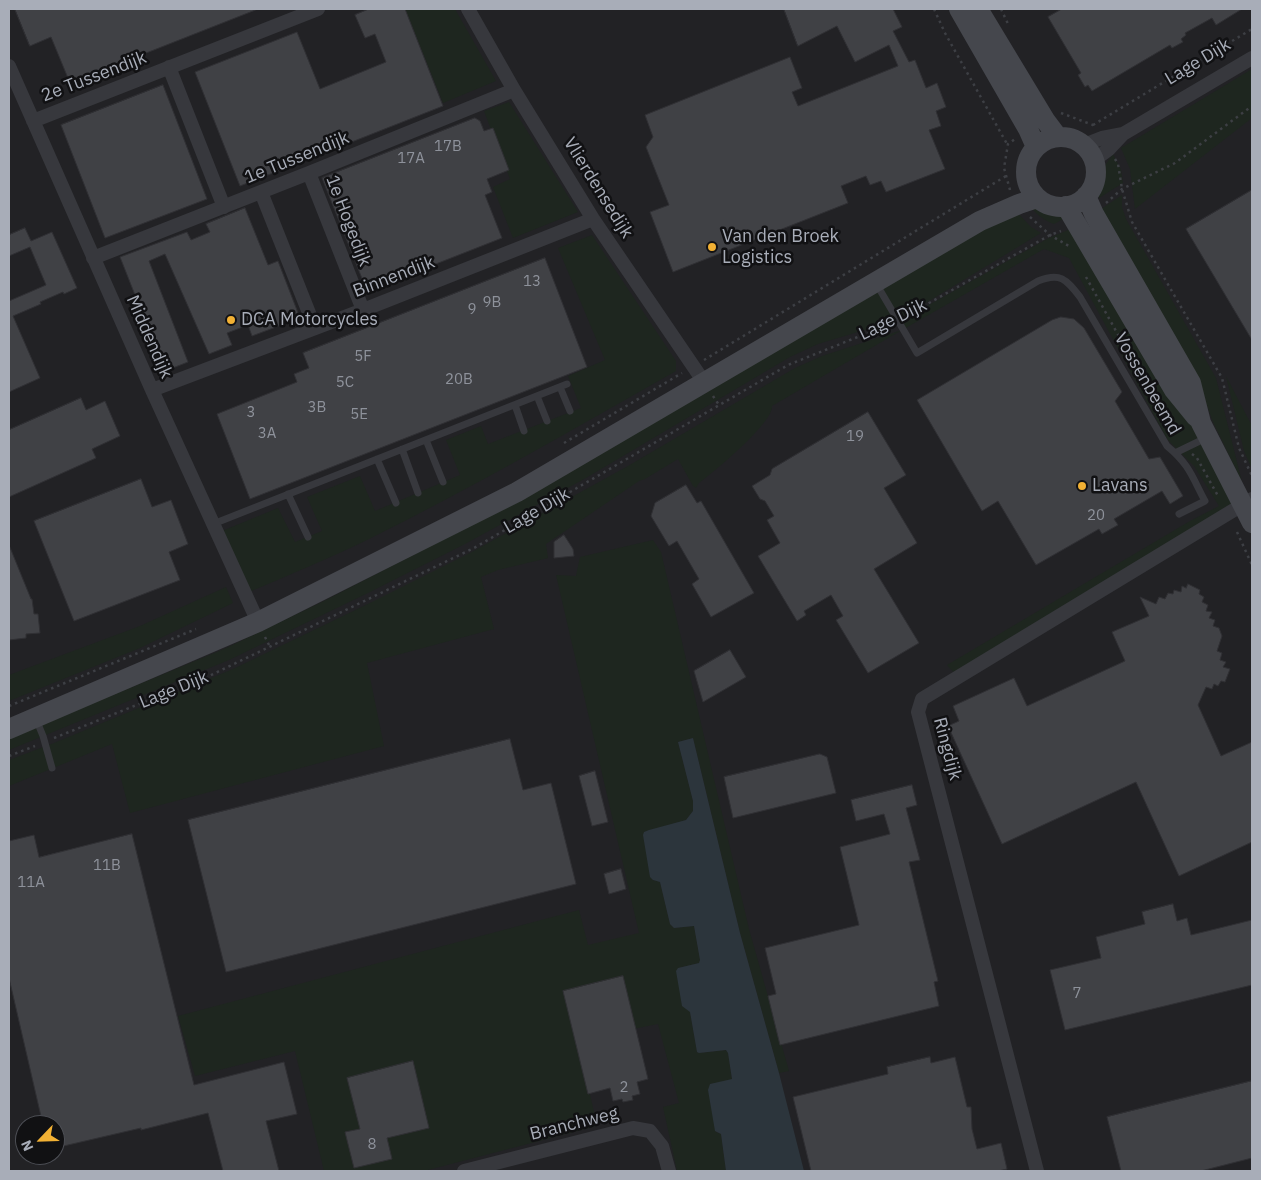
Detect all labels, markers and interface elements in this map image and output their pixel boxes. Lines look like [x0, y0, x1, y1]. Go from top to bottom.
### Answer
street label: Lage Dijk [1161, 34, 1235, 90]
street label: 2e Tussendijk [38, 47, 150, 107]
street label: 1e Tussendijk [241, 127, 353, 189]
street label: Vlierdensedijk [558, 134, 638, 242]
house number: 17B [434, 138, 462, 156]
house number: 17A [397, 150, 425, 168]
street label: 1e Hogedijk [321, 172, 375, 270]
place label: Van den Broek Logistics [722, 226, 839, 268]
marker: Van den Broek Logistics [706, 241, 718, 253]
street label: Binnendijk [350, 252, 438, 302]
house number: 13 [523, 273, 541, 291]
street label: Middendijk [121, 292, 177, 382]
house number: 9B [483, 294, 501, 312]
street label: Lage Dijk [856, 294, 930, 346]
house number: 9 [468, 301, 476, 319]
place label: DCA Motorcycles [241, 309, 378, 331]
marker: DCA Motorcycles [225, 314, 237, 326]
street label: Vossenbeemd [1109, 329, 1185, 439]
house number: 5F [354, 348, 372, 366]
house number: 20B [445, 371, 473, 389]
house number: 5C [336, 374, 354, 392]
house number: 3B [308, 399, 326, 417]
house number: 3 [247, 404, 255, 422]
house number: 5E [350, 406, 368, 424]
house number: 3A [258, 425, 276, 443]
house number: 19 [846, 428, 864, 446]
place label: Lavans [1092, 475, 1148, 497]
marker: Lavans [1076, 480, 1088, 492]
street label: Lage Dijk [500, 483, 574, 539]
house number: 20 [1087, 507, 1105, 525]
street label: Lage Dijk [136, 666, 212, 714]
street label: Ringdijk [928, 715, 966, 783]
house number: 11B [93, 857, 121, 875]
house number: 11A [17, 874, 45, 892]
house number: 7 [1073, 985, 1081, 1003]
house number: 2 [620, 1079, 628, 1097]
street label: Branchweg [528, 1103, 620, 1145]
north arrow [15, 1115, 65, 1165]
house number: 8 [368, 1136, 376, 1154]
text: N [17, 1137, 37, 1154]

